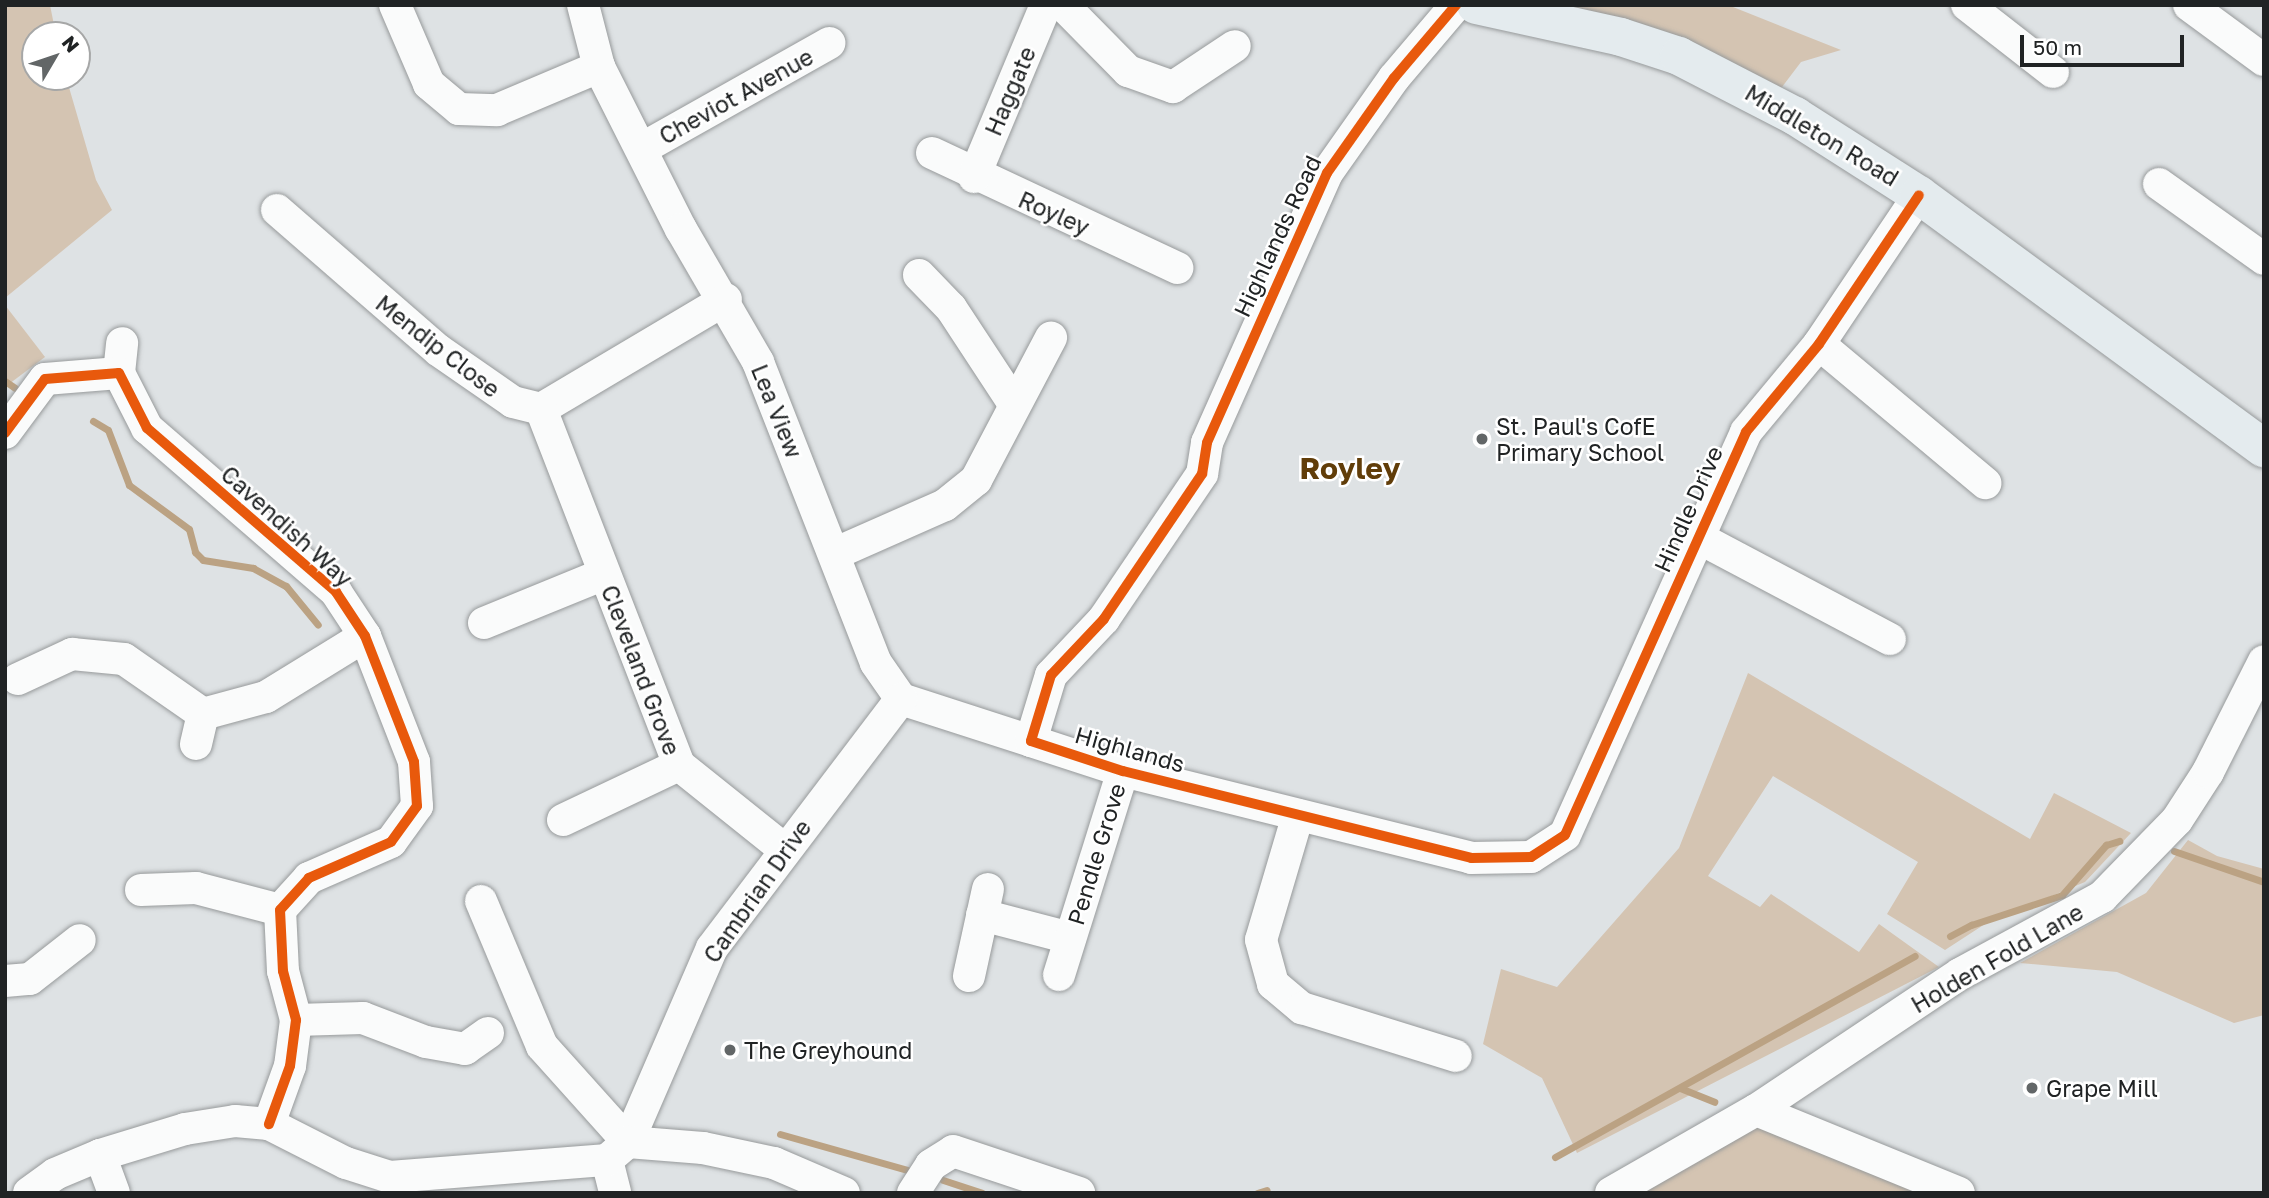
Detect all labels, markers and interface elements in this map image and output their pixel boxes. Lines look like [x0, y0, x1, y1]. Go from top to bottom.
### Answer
north arrow [21, 21, 91, 91]
scale bar [2024, 21, 2188, 65]
text: N [58, 31, 85, 57]
text: 50 m [2033, 34, 2082, 60]
street label: Cheviot Avenue [654, 42, 818, 150]
street label: Haggate [979, 42, 1041, 140]
street label: Middleton Road [1740, 78, 1904, 192]
street label: Highlands Road [1228, 151, 1326, 321]
street label: Royley [1014, 185, 1094, 241]
street label: Mendip Close [371, 289, 505, 403]
street label: Lea View [746, 360, 808, 462]
place label: St. Paul's CofE Primary School [1496, 412, 1664, 466]
marker: St. Paul's CofE Primary School [1474, 431, 1490, 447]
street label: Hindle Drive [1648, 442, 1728, 576]
district label: Royley [1300, 450, 1400, 486]
street label: Cavendish Way [216, 460, 358, 592]
street label: Cleveland Grove [596, 581, 686, 759]
street label: Highlands [1072, 720, 1188, 778]
street label: Pendle Grove [1061, 780, 1131, 928]
street label: Cambrian Drive [697, 814, 817, 968]
street label: Holden Fold Lane [1906, 898, 2088, 1018]
place label: The Greyhound [744, 1036, 912, 1064]
marker: The Greyhound [722, 1042, 738, 1058]
place label: Grape Mill [2046, 1074, 2158, 1102]
marker: Grape Mill [2024, 1080, 2040, 1096]

